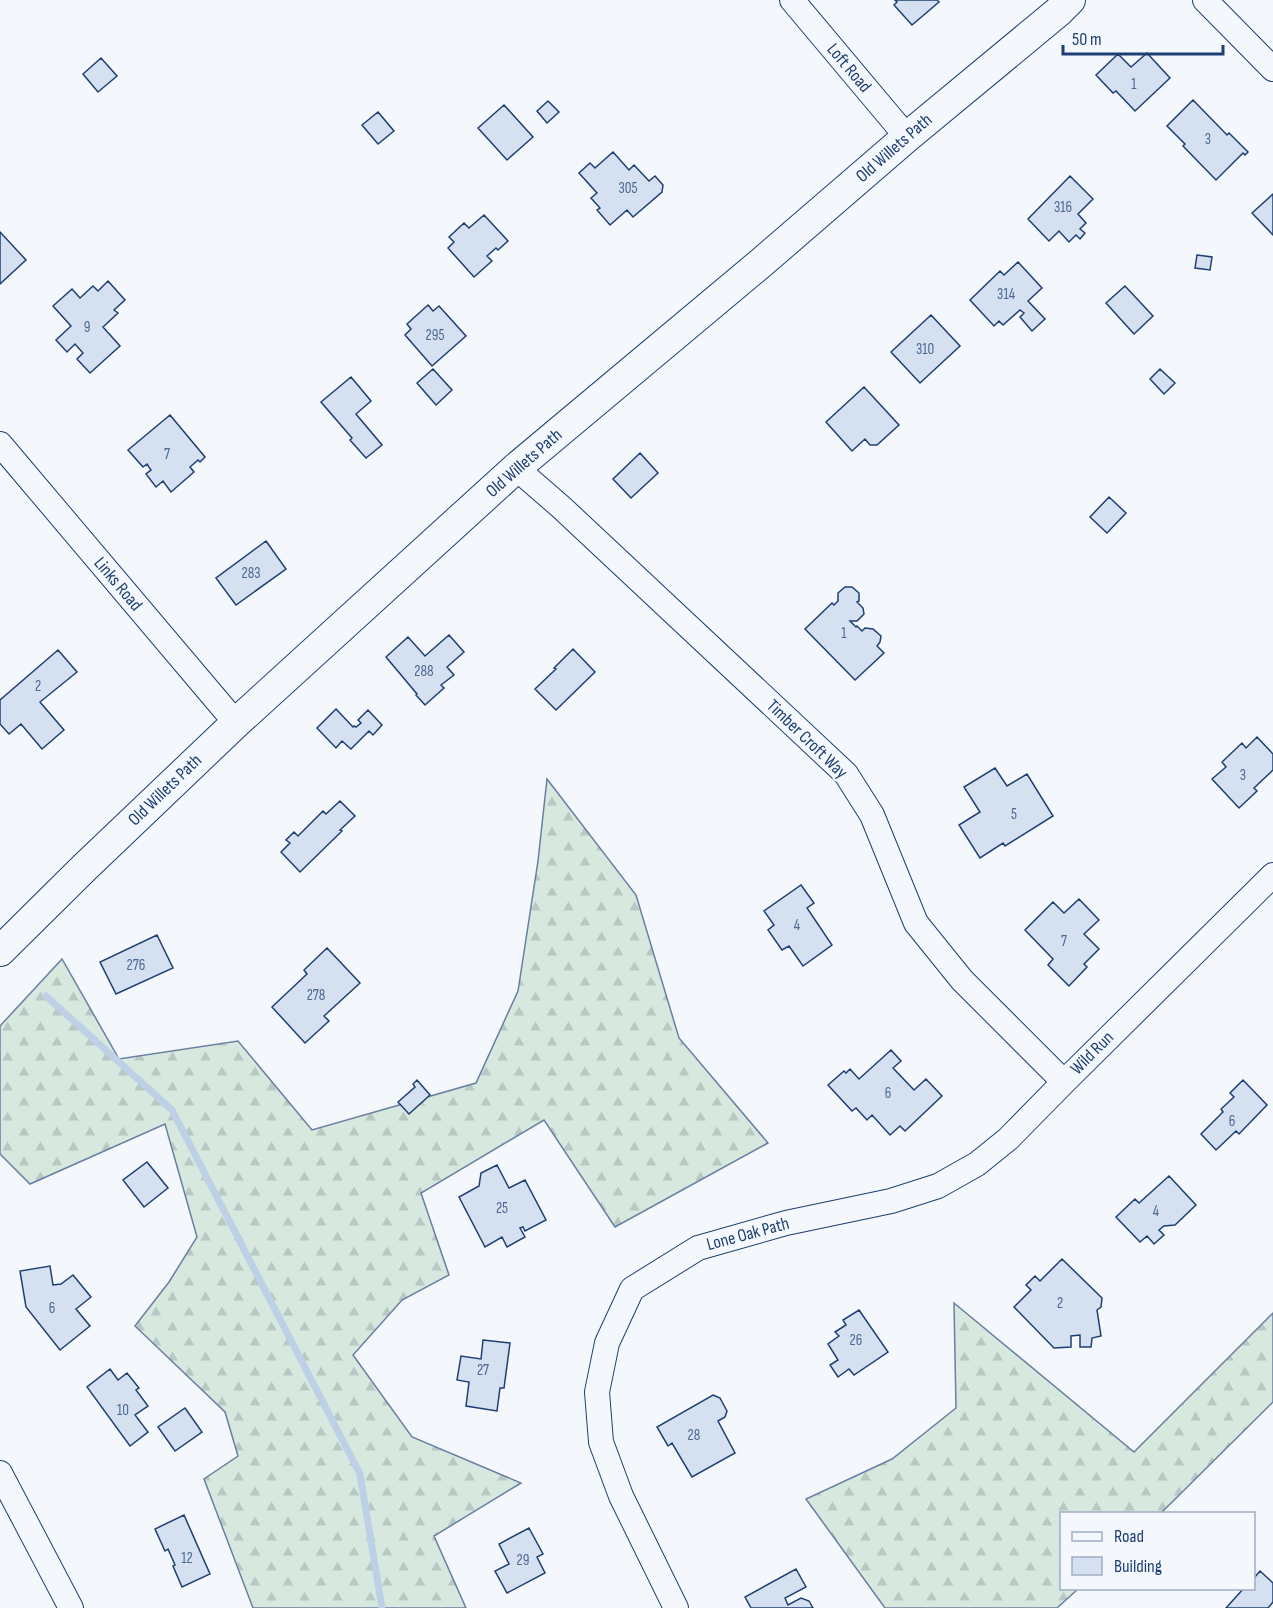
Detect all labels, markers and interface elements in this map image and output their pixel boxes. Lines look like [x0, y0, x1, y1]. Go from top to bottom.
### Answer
scale bar [1063, 18, 1224, 56]
text: 50 m [1072, 29, 1102, 50]
street label: Loft Road [823, 39, 875, 97]
house number: 1 [1131, 75, 1137, 94]
street label: Old Willets Path [852, 109, 936, 187]
house number: 3 [1205, 130, 1211, 149]
house number: 305 [619, 179, 638, 198]
house number: 316 [1054, 198, 1072, 217]
house number: 314 [997, 285, 1015, 304]
house number: 9 [84, 318, 90, 337]
house number: 295 [426, 326, 444, 345]
house number: 310 [916, 340, 934, 359]
street label: Old Willets Path [482, 424, 566, 502]
house number: 7 [164, 445, 170, 464]
street label: Links Road [89, 553, 147, 615]
house number: 283 [241, 564, 261, 583]
house number: 1 [841, 624, 847, 643]
house number: 288 [414, 662, 434, 681]
house number: 2 [35, 677, 41, 696]
street label: Timber Croft Way [762, 695, 852, 783]
street label: Old Willets Path [124, 750, 206, 830]
house number: 3 [1240, 766, 1246, 785]
house number: 5 [1011, 805, 1017, 824]
house number: 4 [794, 916, 800, 935]
house number: 7 [1061, 932, 1067, 951]
house number: 276 [127, 956, 145, 975]
house number: 278 [307, 986, 325, 1005]
street label: Wild Run [1066, 1027, 1118, 1079]
house number: 6 [885, 1084, 891, 1103]
house number: 6 [1229, 1112, 1235, 1131]
house number: 25 [496, 1199, 508, 1218]
house number: 4 [1153, 1202, 1159, 1221]
street label: Lone Oak Path [704, 1213, 792, 1255]
house number: 2 [1057, 1294, 1063, 1313]
house number: 6 [49, 1299, 55, 1318]
house number: 26 [850, 1331, 862, 1350]
house number: 27 [477, 1361, 489, 1380]
house number: 10 [117, 1401, 129, 1420]
house number: 28 [688, 1426, 700, 1445]
legend [1060, 1512, 1255, 1590]
text: Road [1114, 1526, 1144, 1547]
house number: 12 [181, 1549, 193, 1568]
house number: 29 [517, 1551, 529, 1570]
text: Building [1114, 1556, 1162, 1577]

